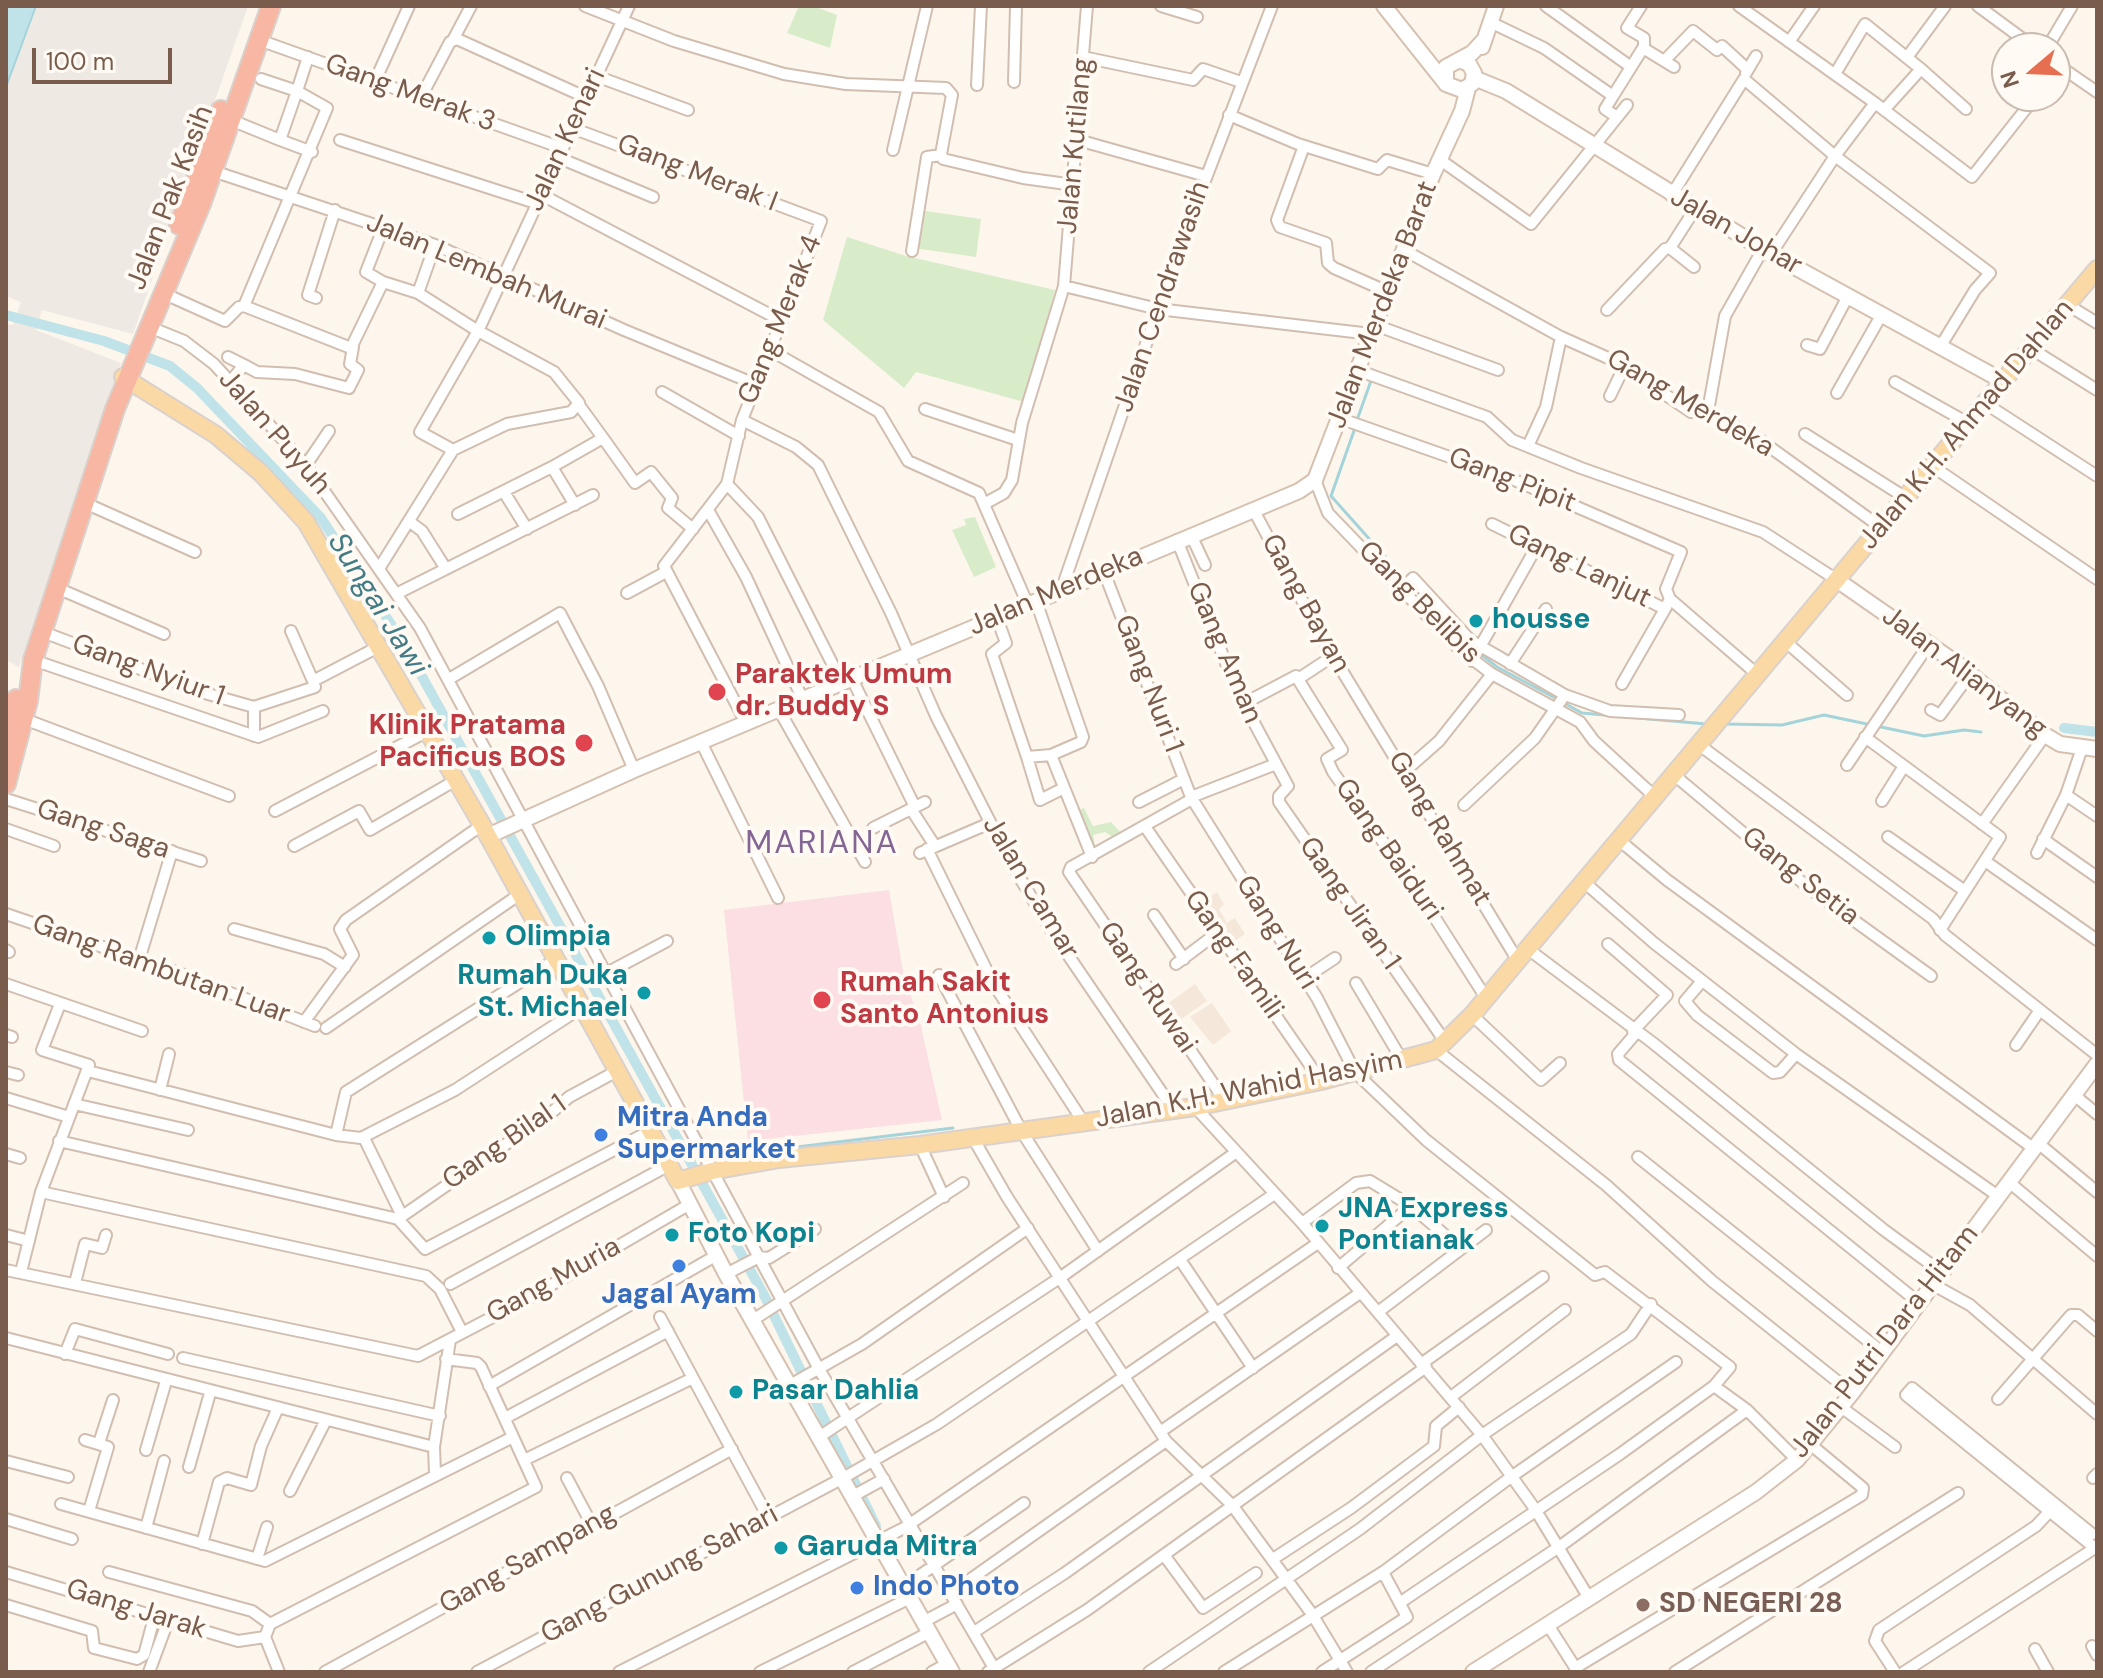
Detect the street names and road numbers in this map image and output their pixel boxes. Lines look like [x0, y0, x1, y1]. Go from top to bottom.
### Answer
street label: Gang Merak 3 [320, 48, 500, 140]
street label: Jalan Kutilang [1052, 56, 1100, 236]
street label: Jalan Kenari [518, 63, 614, 217]
street label: Jalan Pak Kasih [120, 101, 222, 295]
street label: Gang Merak I [612, 128, 782, 220]
street label: Jalan Cendrawasih [1108, 177, 1218, 417]
street label: Jalan Merdeka Barat [1320, 177, 1446, 433]
street label: Jalan Johar [1664, 181, 1808, 283]
street label: Jalan Lembah Murai [361, 206, 611, 338]
street label: Gang Merak 4 [732, 231, 830, 409]
street label: Jalan K.H. Ahmad Dahlan [1852, 293, 2082, 557]
street label: Gang Merdeka [1600, 343, 1780, 465]
street label: Jalan Puyuh [211, 364, 337, 502]
street label: Gang Pipit [1444, 441, 1580, 521]
street label: Gang Lanjut [1502, 518, 1656, 616]
street label: Gang Bayan [1253, 529, 1357, 679]
street label: Gang Belibis [1351, 535, 1487, 671]
street label: Jalan Merdeka [964, 540, 1148, 644]
street label: Gang Aman [1179, 577, 1269, 729]
street label: Jalan Alianyang [1875, 600, 2053, 746]
street label: Gang Nuri 1 [1106, 611, 1190, 757]
street label: Gang Nyiur 1 [67, 628, 229, 714]
street label: Gang Rahmat [1380, 746, 1498, 912]
street label: Gang Baiduri [1327, 773, 1449, 927]
street label: Gang Saga [32, 793, 174, 867]
street label: Jalan Camar [974, 811, 1086, 965]
street label: Gang Setia [1734, 821, 1866, 933]
street label: Gang Jiran 1 [1291, 831, 1407, 977]
street label: Gang Nuri [1228, 870, 1324, 996]
street label: Gang Famili [1176, 884, 1290, 1026]
street label: Gang Rambutan Luar [28, 908, 294, 1032]
street label: Gang Ruwai [1091, 916, 1203, 1060]
street label: Jalan K.H. Wahid Hasyim [1093, 1044, 1405, 1136]
street label: Gang Bilal 1 [437, 1088, 573, 1198]
street label: Jalan Putri Dara Hitam [1784, 1219, 1986, 1465]
street label: Gang Muria [481, 1231, 627, 1331]
street label: Gang Sampang [434, 1498, 622, 1622]
street label: Gang Gunung Sahari [536, 1498, 784, 1652]
street label: Gang Jarak [62, 1573, 210, 1647]

